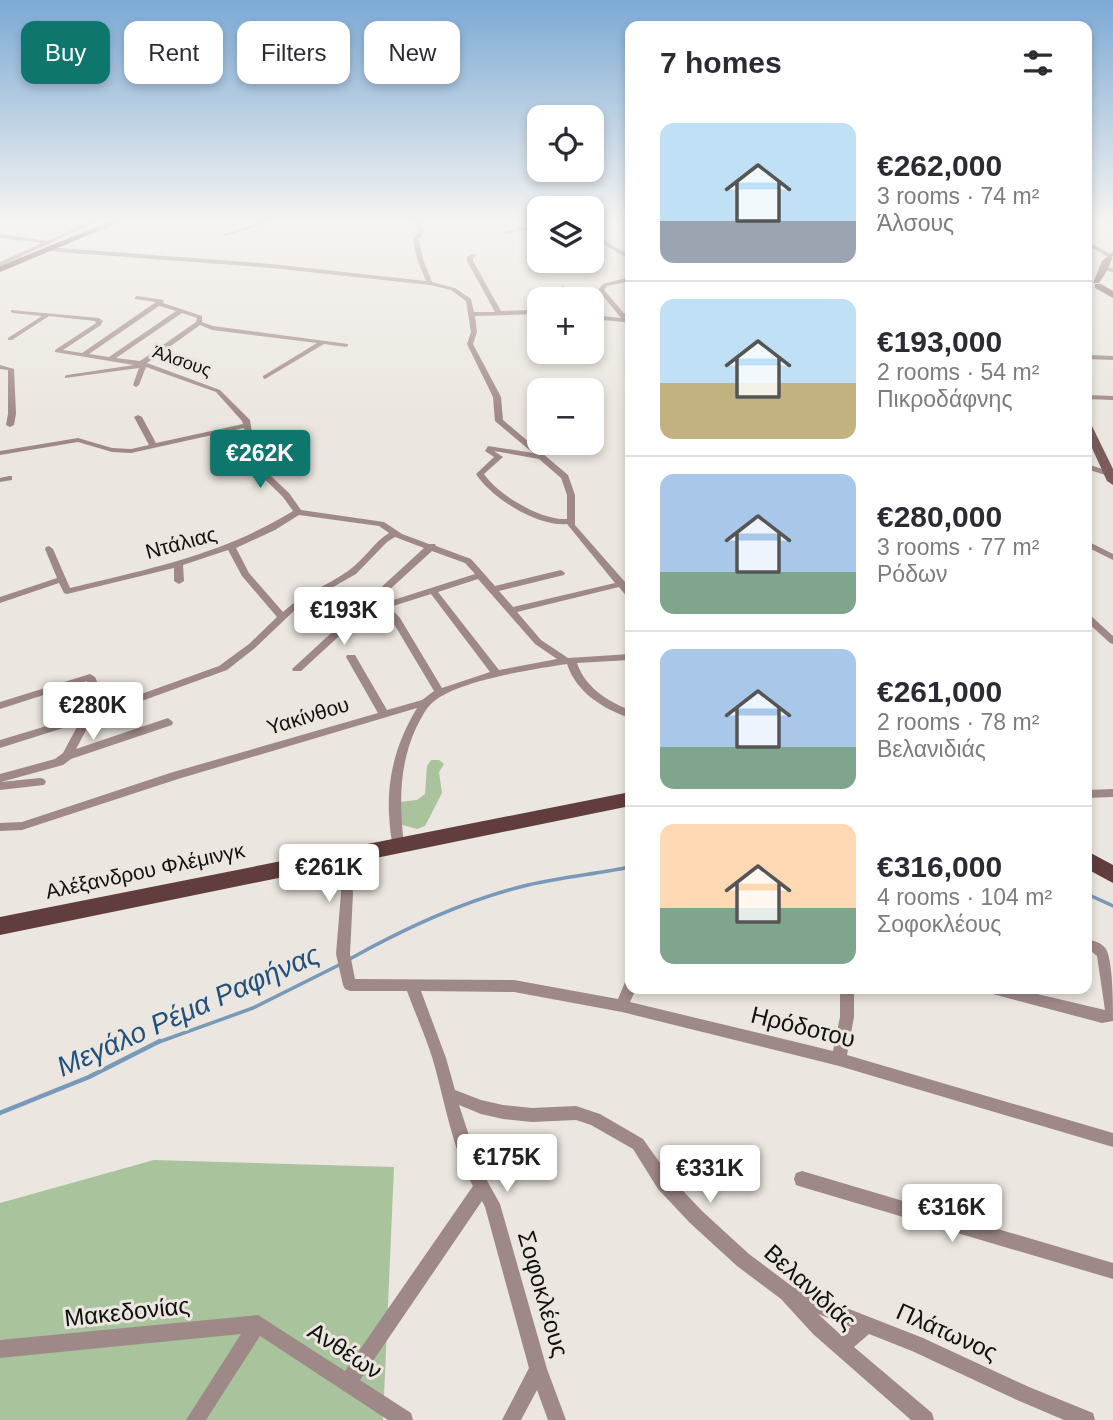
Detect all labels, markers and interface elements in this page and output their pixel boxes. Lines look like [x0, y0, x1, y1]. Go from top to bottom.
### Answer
chip: Buy [21, 21, 110, 84]
chip: Rent [124, 21, 223, 84]
chip: Filters [237, 21, 350, 84]
chip: New [364, 21, 460, 84]
icon: filters [1019, 44, 1057, 82]
text: 7 homes [660, 46, 782, 79]
map controls [527, 105, 604, 455]
button: locate [527, 105, 604, 182]
text: €262,000 [877, 149, 1002, 182]
icon: home [716, 151, 800, 235]
text: 3 rooms · 74 m² [877, 183, 1039, 209]
button: layers [527, 196, 604, 273]
text: Άλσους [877, 210, 954, 236]
button: + [527, 287, 604, 364]
text: €193,000 [877, 325, 1002, 358]
icon: home [716, 327, 800, 411]
street label: Άλσους [150, 342, 214, 380]
text: 2 rooms · 54 m² [877, 359, 1039, 385]
button: − [527, 378, 604, 455]
text: Πικροδάφνης [877, 386, 1012, 412]
pin: €262K [211, 430, 309, 490]
text: €262K [226, 440, 294, 466]
text: €280,000 [877, 500, 1002, 533]
icon: home [716, 502, 800, 586]
street label: Ντάλιας [143, 522, 219, 563]
text: 3 rooms · 77 m² [877, 534, 1039, 560]
text: Ρόδων [877, 561, 947, 587]
pin: €193K [295, 588, 393, 647]
text: €193K [310, 597, 378, 623]
text: €261,000 [877, 675, 1002, 708]
icon: home [716, 677, 800, 761]
pin: €280K [44, 682, 142, 742]
text: €280K [59, 692, 127, 718]
street label: Υακίνθου [264, 692, 352, 739]
text: 2 rooms · 78 m² [877, 709, 1039, 735]
text: Βελανιδιάς [877, 736, 986, 762]
street label: Αλέξανδρου Φλέμινγκ [43, 838, 247, 903]
pin: €261K [280, 844, 378, 904]
text: €316,000 [877, 850, 1002, 883]
icon: home [716, 852, 800, 936]
text: €261K [295, 854, 363, 880]
text: 4 rooms · 104 m² [877, 884, 1052, 910]
text: Σοφοκλέους [877, 911, 1001, 937]
water label: Μεγάλο Ρέμα Ραφήνας [52, 938, 325, 1082]
street label: Ηρόδοτου [748, 1001, 858, 1052]
pin: €175K [458, 1134, 556, 1194]
text: €175K [473, 1144, 541, 1170]
pin: €331K [661, 1146, 759, 1205]
text: €331K [676, 1155, 744, 1181]
pin: €316K [903, 1184, 1001, 1244]
text: €316K [918, 1194, 986, 1220]
street label: Σοφοκλέους [513, 1228, 574, 1360]
street label: Βελανιδιάς [759, 1239, 862, 1335]
street label: Μακεδονίας [63, 1291, 191, 1332]
street label: Πλάτωνος [893, 1297, 1002, 1366]
street label: Ανθέων [303, 1317, 387, 1384]

